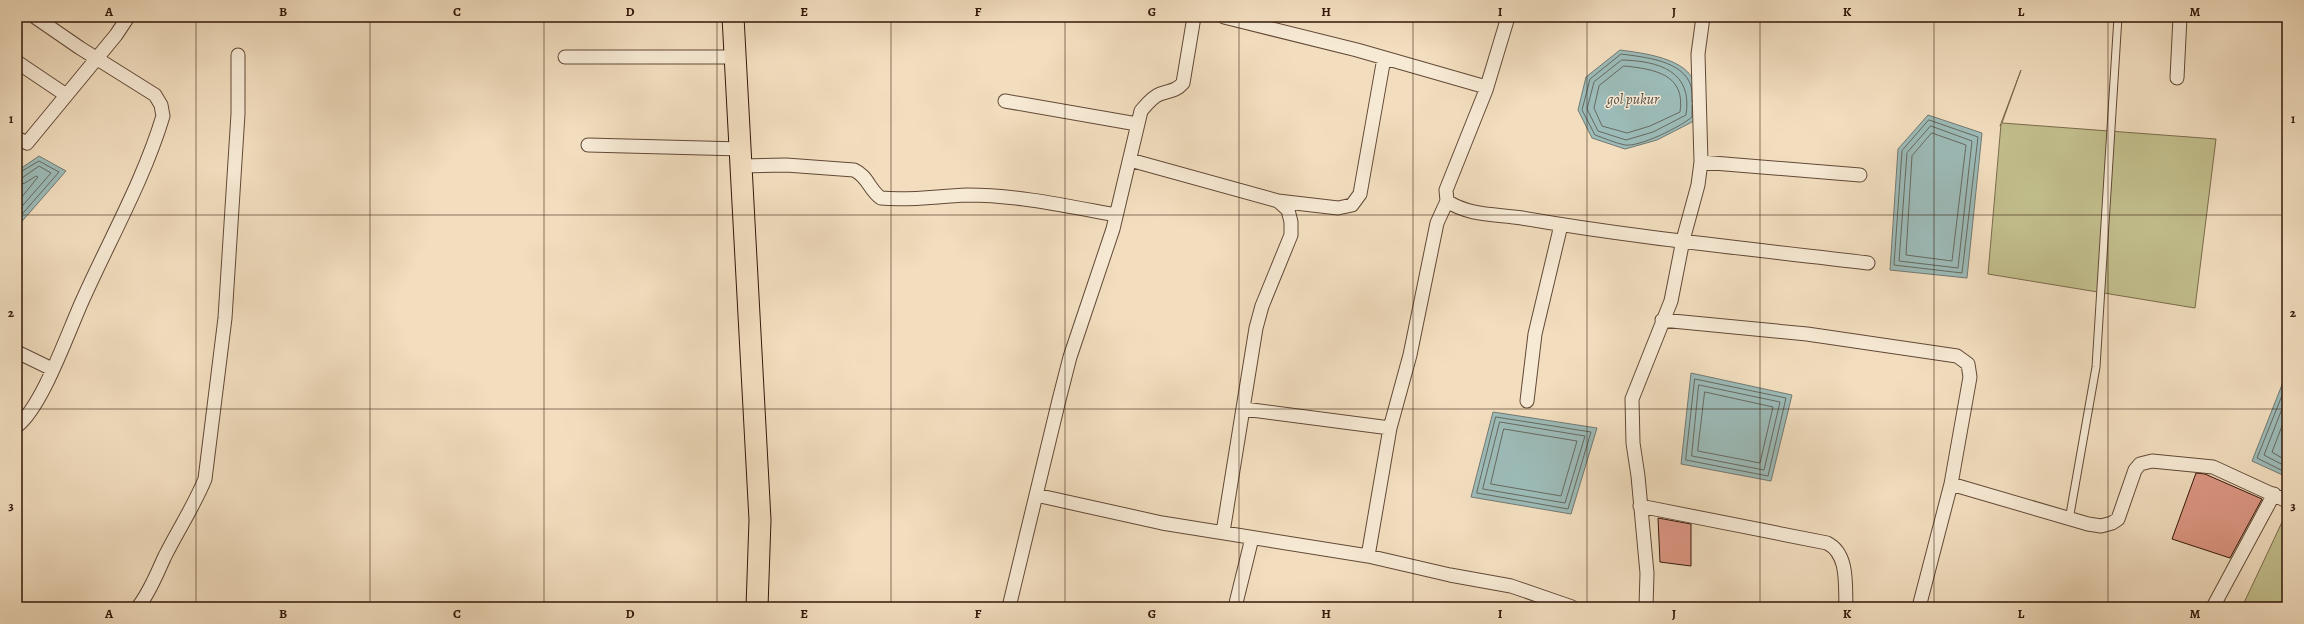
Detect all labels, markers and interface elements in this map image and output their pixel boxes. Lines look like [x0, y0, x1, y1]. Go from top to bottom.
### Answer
text: A [104, 3, 114, 20]
text: B [279, 3, 287, 20]
text: C [453, 3, 461, 20]
text: D [625, 3, 635, 20]
text: E [800, 3, 808, 20]
text: F [975, 3, 982, 20]
text: G [1148, 3, 1156, 20]
text: H [1321, 3, 1331, 20]
text: I [1498, 3, 1503, 20]
text: J [1672, 3, 1676, 20]
text: K [1843, 3, 1852, 20]
text: L [2018, 3, 2025, 20]
text: M [2190, 3, 2201, 20]
water label: gol pukur [1605, 89, 1660, 109]
text: 1 [9, 110, 14, 127]
text: 1 [2291, 110, 2296, 127]
text: 2 [8, 304, 15, 321]
text: 2 [2290, 304, 2297, 321]
text: 3 [8, 497, 14, 514]
text: 3 [2290, 497, 2296, 514]
text: A [104, 605, 114, 622]
text: B [279, 605, 287, 622]
text: C [453, 605, 461, 622]
text: D [625, 605, 635, 622]
text: E [800, 605, 808, 622]
text: F [975, 605, 982, 622]
text: G [1148, 605, 1156, 622]
text: H [1321, 605, 1331, 622]
text: I [1498, 605, 1503, 622]
text: J [1672, 605, 1676, 622]
text: K [1843, 605, 1852, 622]
text: L [2018, 605, 2025, 622]
text: M [2190, 605, 2201, 622]

